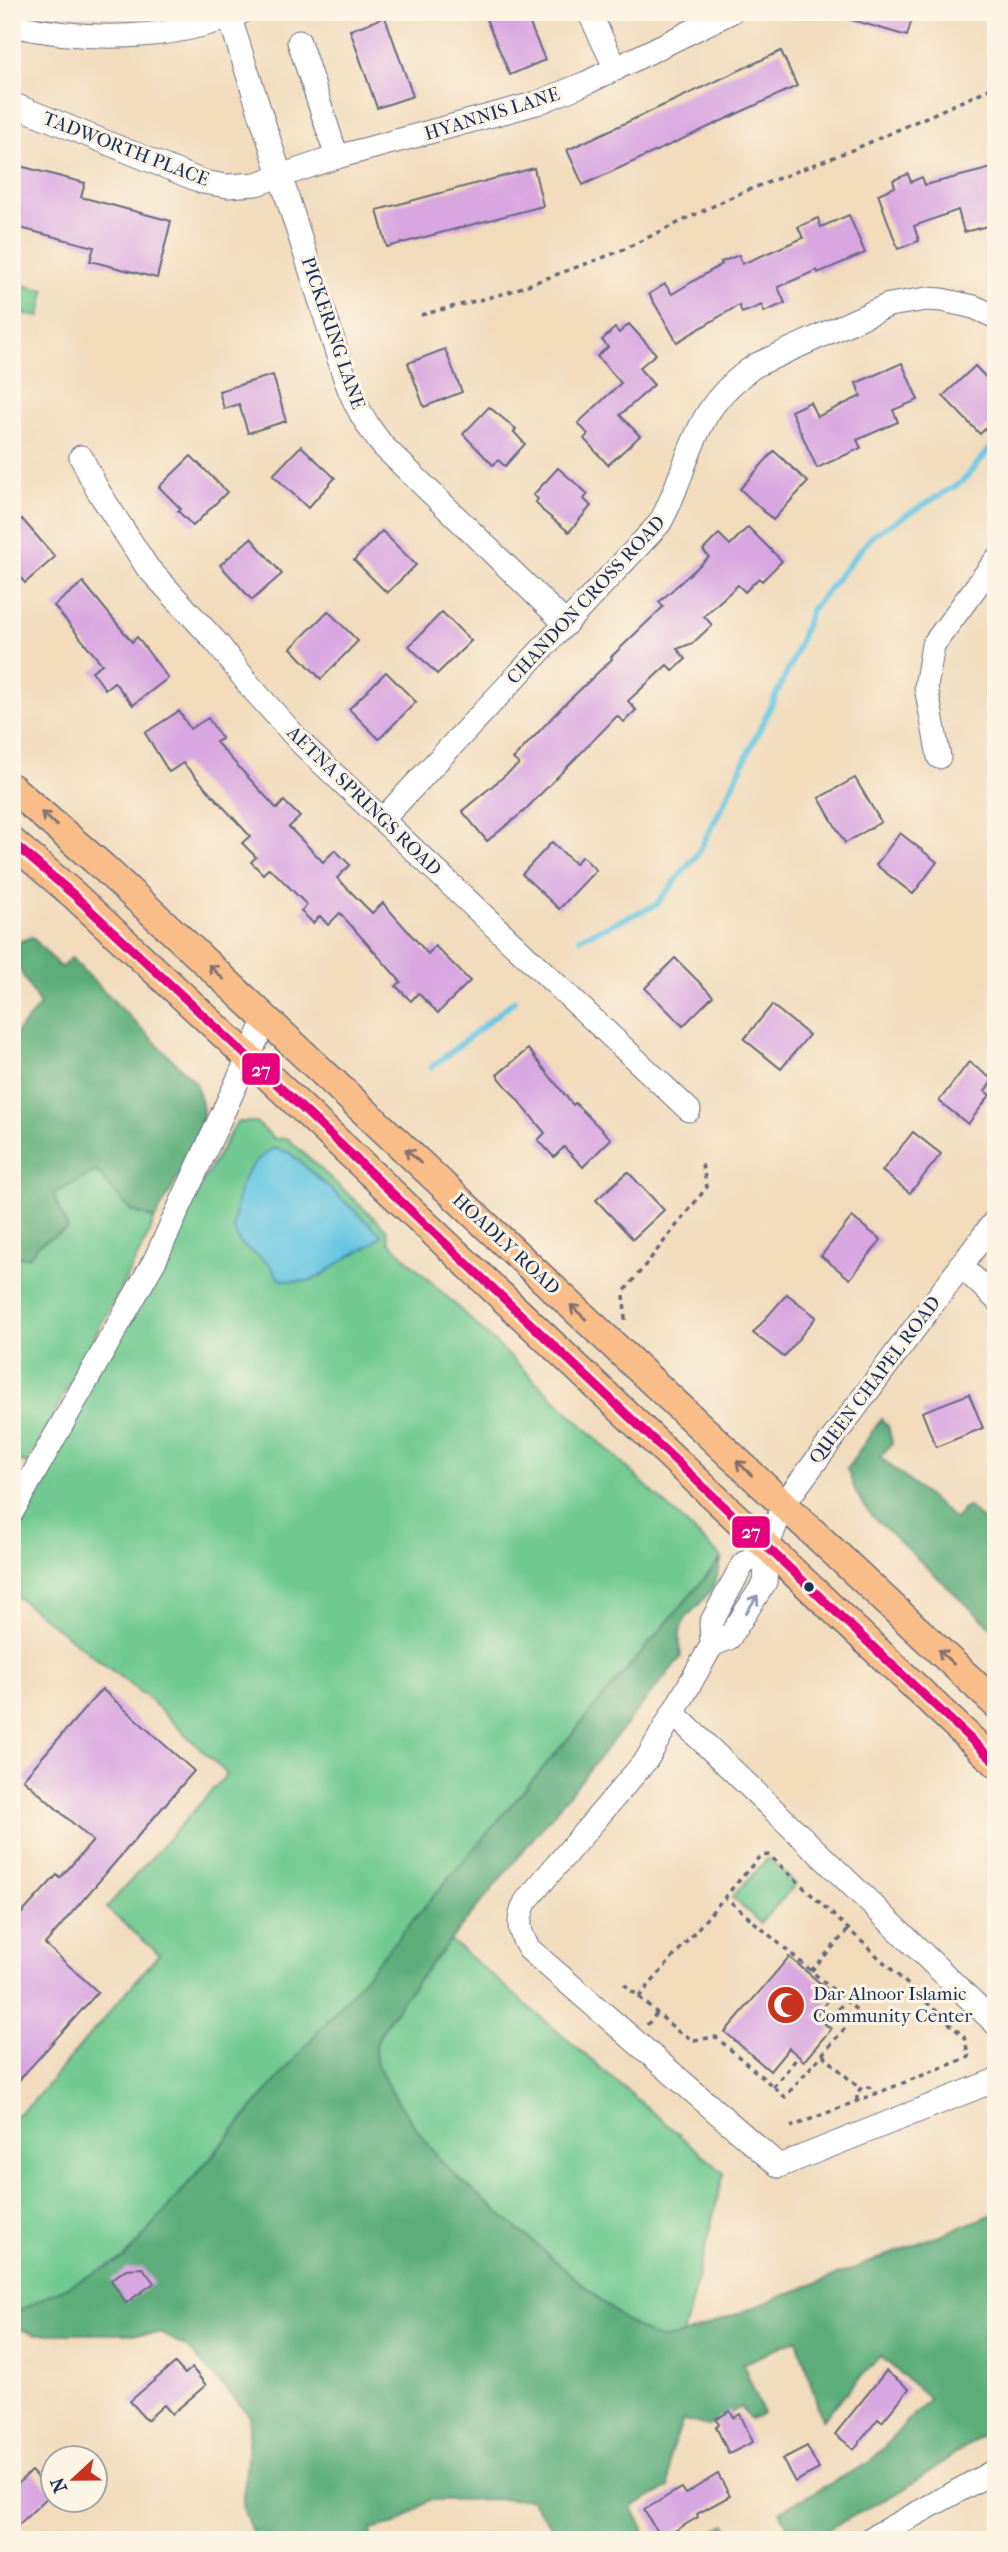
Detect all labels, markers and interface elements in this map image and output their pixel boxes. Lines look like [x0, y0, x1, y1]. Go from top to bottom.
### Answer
street label: HYANNIS LANE [422, 83, 563, 145]
street label: TADWORTH PLACE [40, 107, 213, 191]
street label: PICKERING LANE [297, 254, 370, 413]
street label: CHANDON CROSS ROAD [502, 511, 670, 689]
street label: AETNA SPRINGS ROAD [282, 721, 446, 880]
one-way arrow [40, 811, 58, 827]
one-way arrow [208, 964, 225, 981]
line badge: 27 [241, 1052, 281, 1086]
text: 27 [252, 1059, 270, 1081]
one-way arrow [405, 1148, 422, 1165]
street label: HOADLY ROAD [448, 1189, 564, 1299]
street label: QUEEN CHAPEL ROAD [805, 1292, 945, 1468]
one-way arrow [570, 1304, 587, 1321]
one-way arrow [735, 1460, 753, 1476]
line badge: 27 [731, 1515, 771, 1549]
text: 27 [742, 1521, 760, 1543]
unlabelled marker [802, 1580, 816, 1594]
one-way arrow [745, 1594, 759, 1614]
one-way arrow [937, 1649, 955, 1665]
place label: Dar Alnoor Islamic Community Center [813, 1983, 973, 2027]
mosque icon: Dar Alnoor Islamic Community Center [765, 1984, 807, 2026]
north arrow [38, 2444, 108, 2514]
text: N [46, 2474, 72, 2496]

